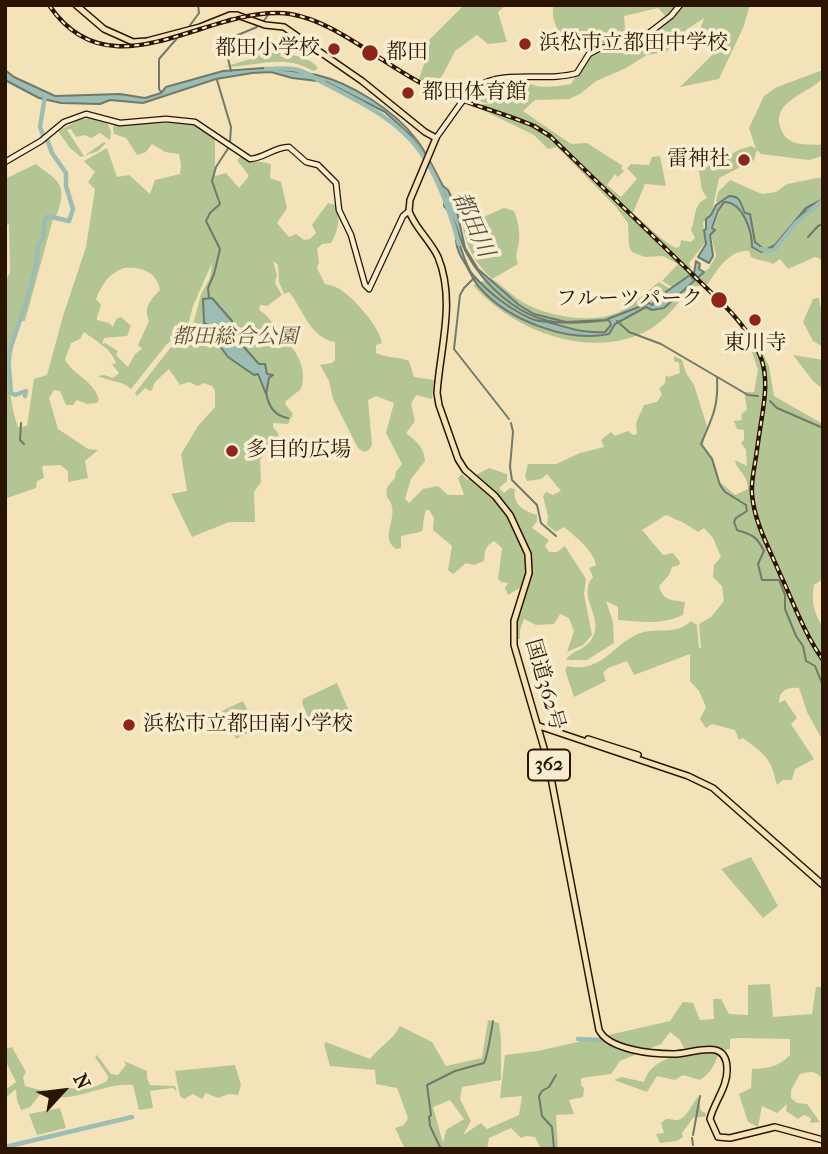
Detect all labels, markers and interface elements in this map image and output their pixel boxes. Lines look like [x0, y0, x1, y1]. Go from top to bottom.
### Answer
place label: 浜松市立都田中学校 [539, 31, 728, 57]
place label: 都田小学校 [215, 36, 320, 62]
marker: 浜松市立都田中学校 [517, 36, 533, 52]
place label: 都田 [386, 40, 428, 66]
marker: 都田小学校 [326, 41, 342, 57]
marker: 都田 [360, 43, 380, 63]
place label: 都田体育館 [422, 80, 527, 106]
marker: 都田体育館 [400, 85, 416, 101]
place label: 雷神社 [667, 147, 730, 173]
marker: 雷神社 [736, 152, 752, 168]
water label: 都田川 [445, 188, 499, 262]
place label: フルーツパーク [556, 287, 703, 313]
marker: フルーツパーク [709, 290, 729, 310]
marker: 東川寺 [747, 312, 763, 328]
park label: 都田総合公園 [172, 325, 298, 351]
place label: 東川寺 [724, 331, 786, 357]
place label: 多目的広場 [246, 438, 351, 464]
marker: 多目的広場 [224, 443, 240, 459]
street label: 国道362号 [519, 636, 569, 734]
place label: 浜松市立都田南小学校 [143, 712, 353, 738]
marker: 浜松市立都田南小学校 [121, 717, 137, 733]
road number: 362 [528, 750, 570, 780]
north arrow [28, 1056, 98, 1126]
text: N [69, 1070, 95, 1093]

